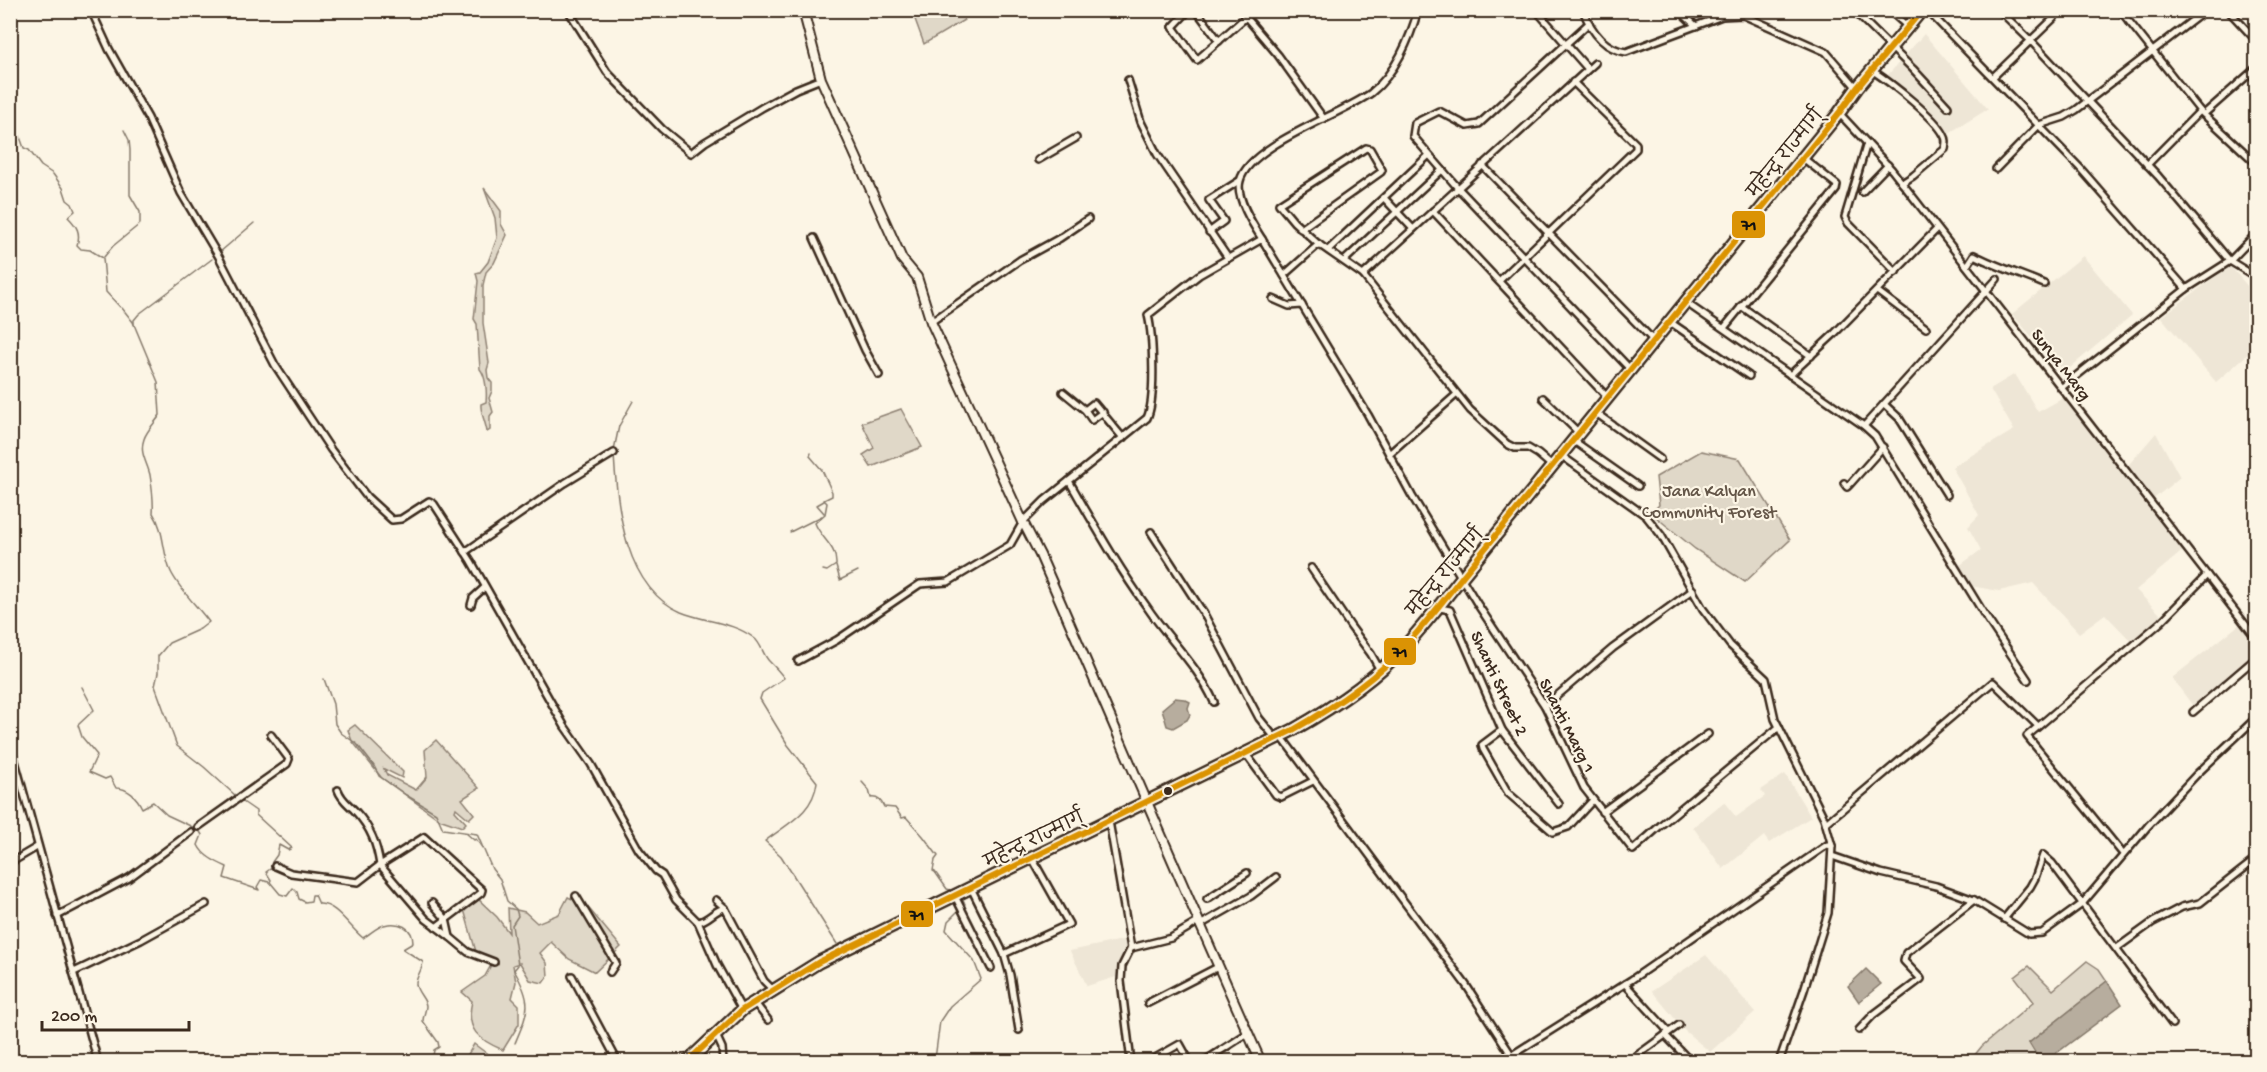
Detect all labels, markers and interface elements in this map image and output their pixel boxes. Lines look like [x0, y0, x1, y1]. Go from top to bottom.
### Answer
street label: महेन्द्र राज्मार्ग् [1738, 100, 1830, 204]
line badge: 71 [1731, 210, 1766, 239]
text: 71 [1741, 218, 1756, 237]
street label: Surya Marg [2025, 325, 2095, 406]
park label: Jana Kalyan Community Forest [1642, 482, 1778, 524]
street label: महेन्द्र राज्मार्ग् [1397, 519, 1491, 623]
street label: Shanti Street 2 [1464, 628, 1531, 740]
line badge: 71 [1383, 637, 1417, 666]
text: 71 [1392, 645, 1407, 664]
street label: Shanti Marg 1 [1533, 676, 1598, 777]
unlabelled marker [1162, 785, 1174, 797]
street label: महेन्द्र राज्मार्ग् [977, 800, 1090, 875]
line badge: 71 [900, 900, 934, 928]
text: 71 [909, 908, 924, 927]
scale bar [42, 994, 189, 1032]
text: 200 m [51, 1007, 98, 1028]

